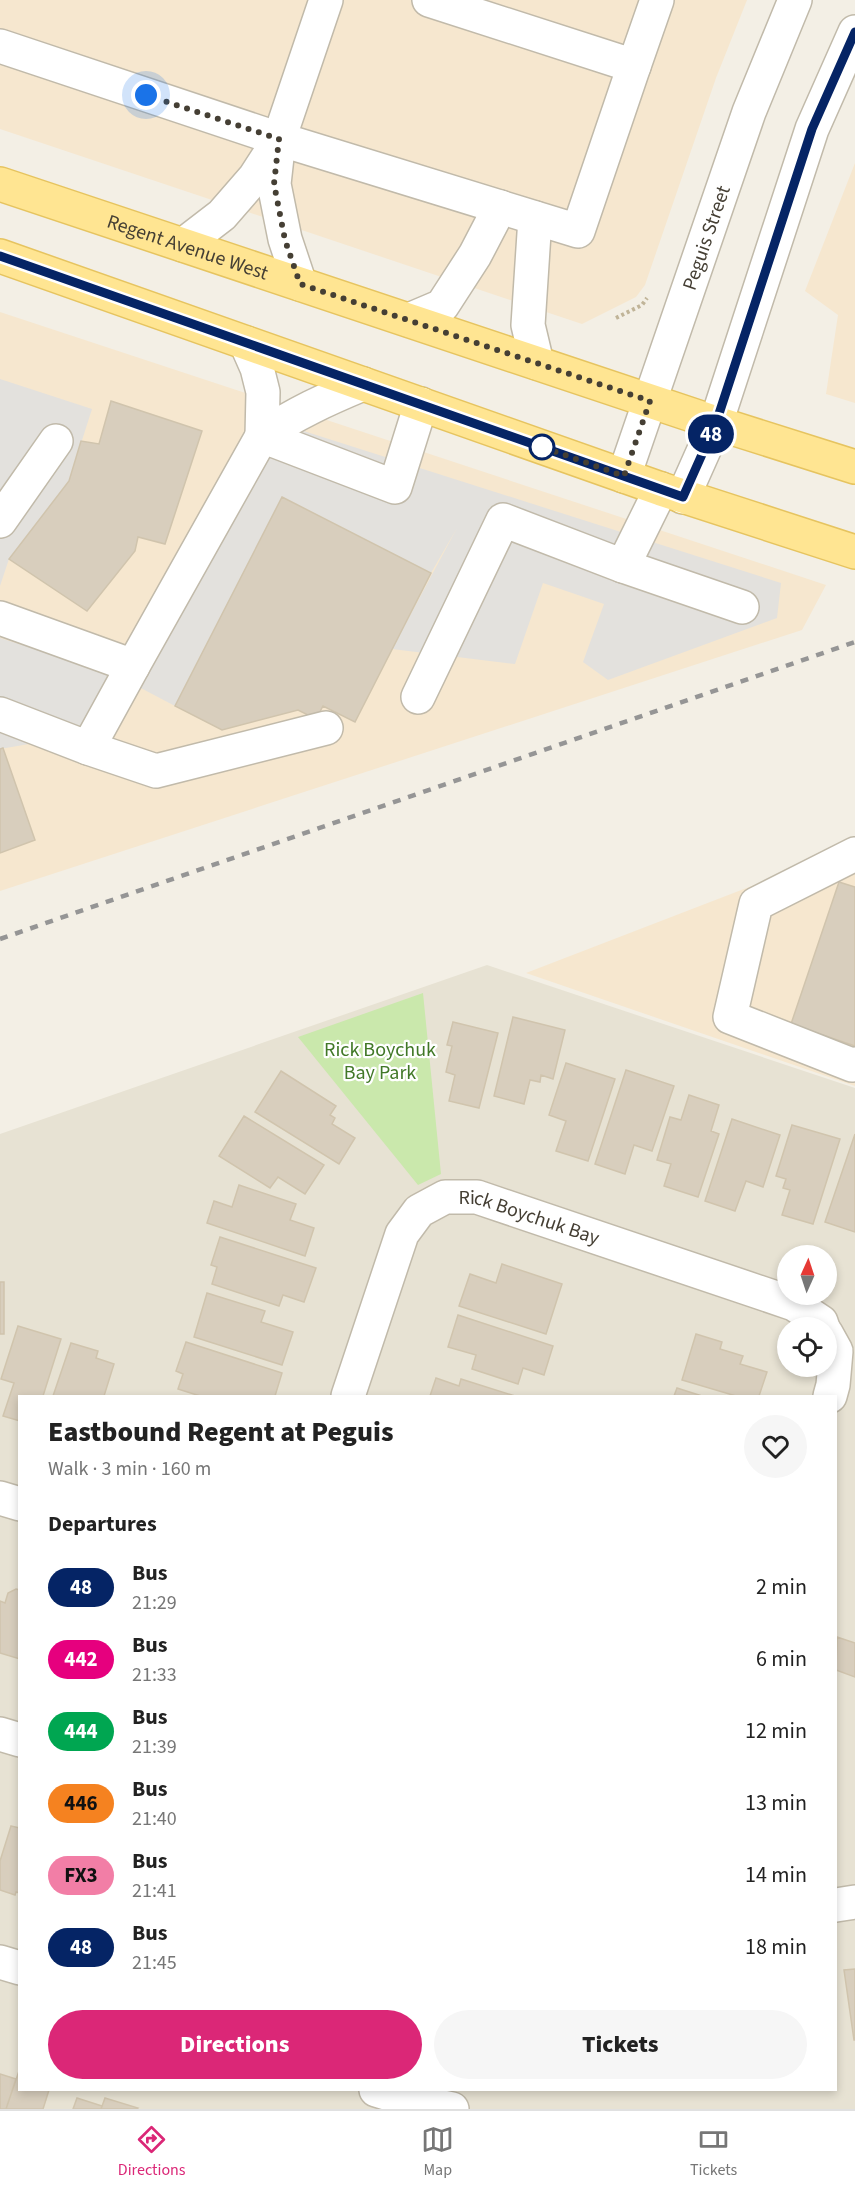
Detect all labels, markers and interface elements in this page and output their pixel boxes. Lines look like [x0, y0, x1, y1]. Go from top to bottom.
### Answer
your location [131, 80, 161, 110]
street label: Peguis Street [676, 182, 738, 294]
street label: Regent Avenue West [103, 208, 272, 288]
line badge: 48 [684, 414, 738, 454]
text: 48 [700, 419, 722, 449]
unlabelled marker [529, 434, 555, 460]
park label: Rick Boychuk Bay Park [324, 1036, 436, 1087]
street label: Rick Boychuk Bay [459, 1184, 604, 1253]
north arrow [777, 1245, 837, 1305]
map controls [777, 1245, 837, 1377]
button: locate [777, 1317, 837, 1377]
text: Eastbound Regent at Peguis [48, 1412, 393, 1452]
button: heart [744, 1415, 807, 1478]
text: Walk · 3 min · 160 m [48, 1455, 211, 1483]
text: Departures [48, 1508, 157, 1540]
text: Bus [132, 1557, 168, 1589]
text: 2 min [756, 1571, 807, 1603]
text: 48 [70, 1572, 92, 1602]
text: 21:29 [132, 1589, 177, 1617]
text: Bus [132, 1629, 168, 1661]
text: 6 min [756, 1643, 807, 1675]
text: 442 [64, 1644, 98, 1674]
text: 21:33 [132, 1661, 177, 1689]
text: Bus [132, 1701, 168, 1733]
text: 12 min [745, 1715, 807, 1747]
text: 444 [64, 1716, 98, 1746]
text: 21:39 [132, 1733, 177, 1761]
text: Bus [132, 1773, 168, 1805]
text: 13 min [745, 1787, 807, 1819]
text: 446 [64, 1788, 98, 1818]
text: 21:40 [132, 1805, 177, 1833]
text: Bus [132, 1845, 168, 1877]
text: 14 min [745, 1859, 807, 1891]
text: FX3 [64, 1860, 98, 1890]
text: 21:41 [132, 1877, 177, 1905]
text: Bus [132, 1917, 168, 1949]
text: 18 min [745, 1931, 807, 1963]
text: 48 [70, 1932, 92, 1962]
text: 21:45 [132, 1949, 177, 1977]
button: Directions [48, 2010, 422, 2079]
button: Tickets [434, 2010, 807, 2079]
tab: Directions [118, 2123, 186, 2181]
tab: Map [421, 2123, 454, 2181]
tab: Tickets [690, 2123, 737, 2181]

